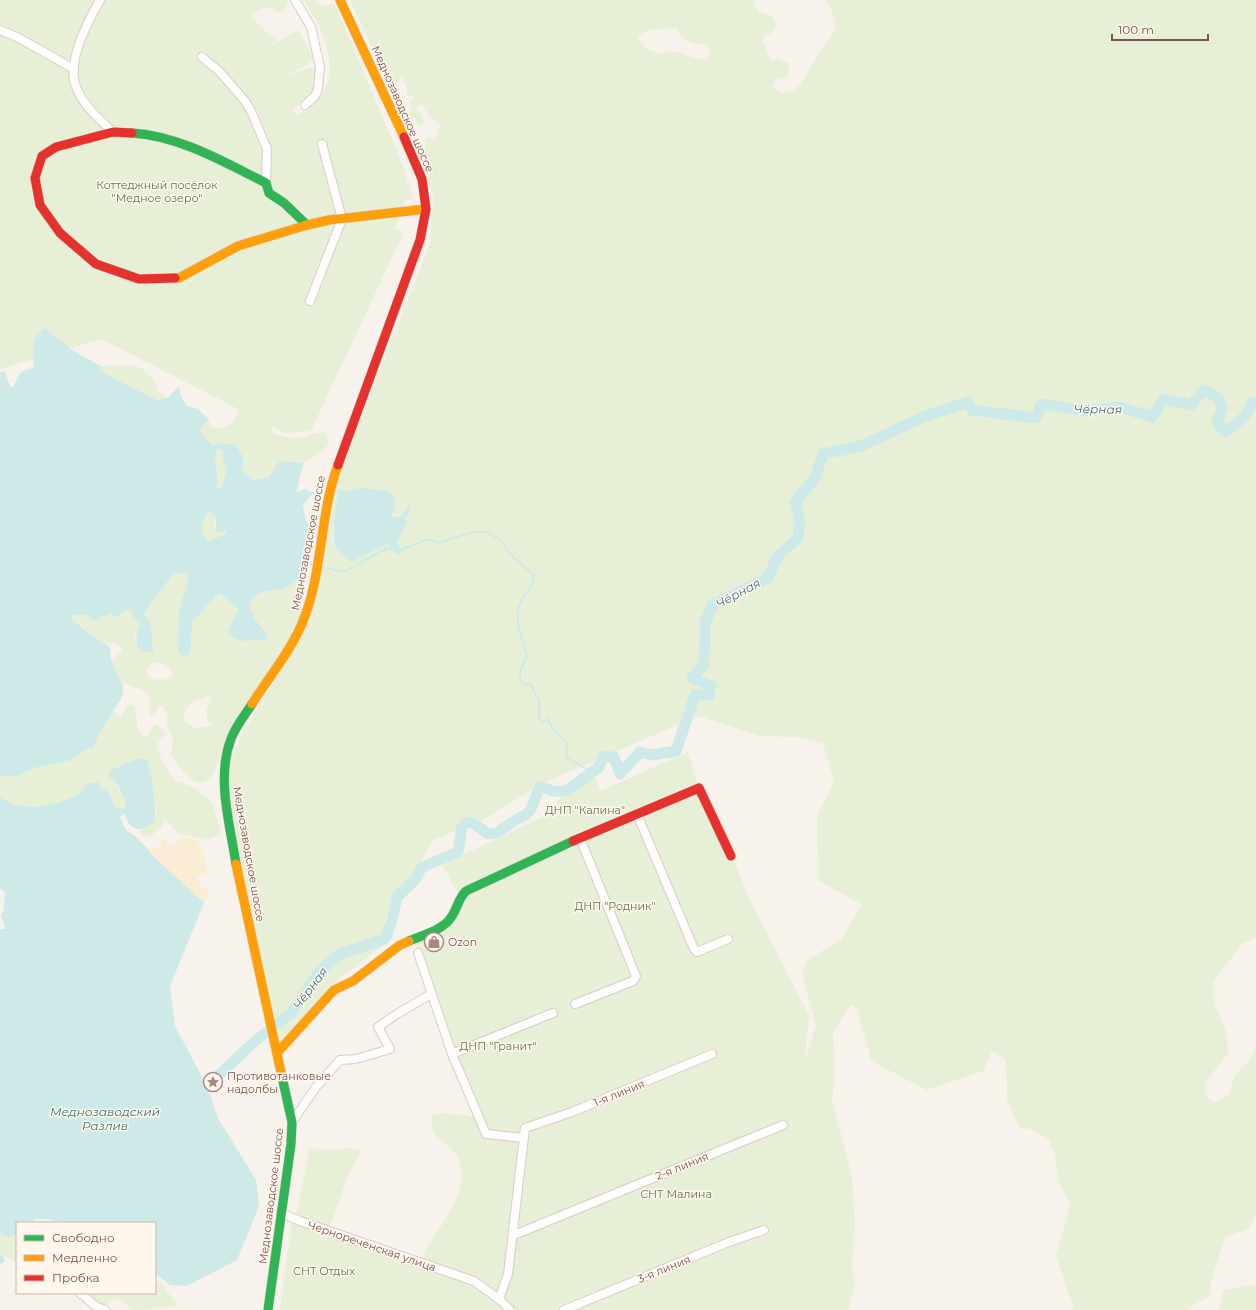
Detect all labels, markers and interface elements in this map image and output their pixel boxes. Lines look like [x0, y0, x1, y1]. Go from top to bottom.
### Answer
scale bar [1112, 16, 1208, 42]
text: 100 m [1118, 22, 1154, 37]
street label: Меднозаводское шоссе [369, 43, 437, 175]
park label: Коттеджный посёлок "Медное озеро" [96, 178, 218, 205]
water label: Чёрная [1074, 401, 1122, 417]
street label: Меднозаводское шоссе [288, 474, 328, 612]
water label: Чёрная [713, 575, 763, 611]
street label: Меднозаводское шоссе [230, 785, 268, 923]
park label: ДНП "Калина" [545, 803, 625, 817]
park label: ДНП "Родник" [574, 899, 656, 913]
shop icon: Ozon [423, 931, 445, 953]
place label: Ozon [448, 935, 477, 949]
water label: Чёрная [290, 964, 330, 1012]
park label: ДНП "Гранит" [459, 1039, 537, 1053]
place label: Противотанковые надолбы [227, 1069, 331, 1096]
place icon: Противотанковые надолбы [202, 1071, 224, 1093]
street label: 1-я линия [592, 1076, 646, 1110]
water label: Меднозаводский Разлив [50, 1104, 160, 1133]
street label: Меднозаводское шоссе [256, 1127, 286, 1265]
street label: 2-я линия [653, 1149, 711, 1183]
park label: СНТ Малина [640, 1187, 712, 1201]
street label: Чернореченская улица [306, 1217, 438, 1275]
legend [16, 1222, 156, 1294]
text: Свободно [52, 1230, 115, 1245]
text: Медленно [52, 1250, 118, 1265]
street label: 3-я линия [635, 1252, 693, 1286]
park label: СНТ Отдых [293, 1264, 355, 1278]
text: Пробка [52, 1270, 100, 1285]

